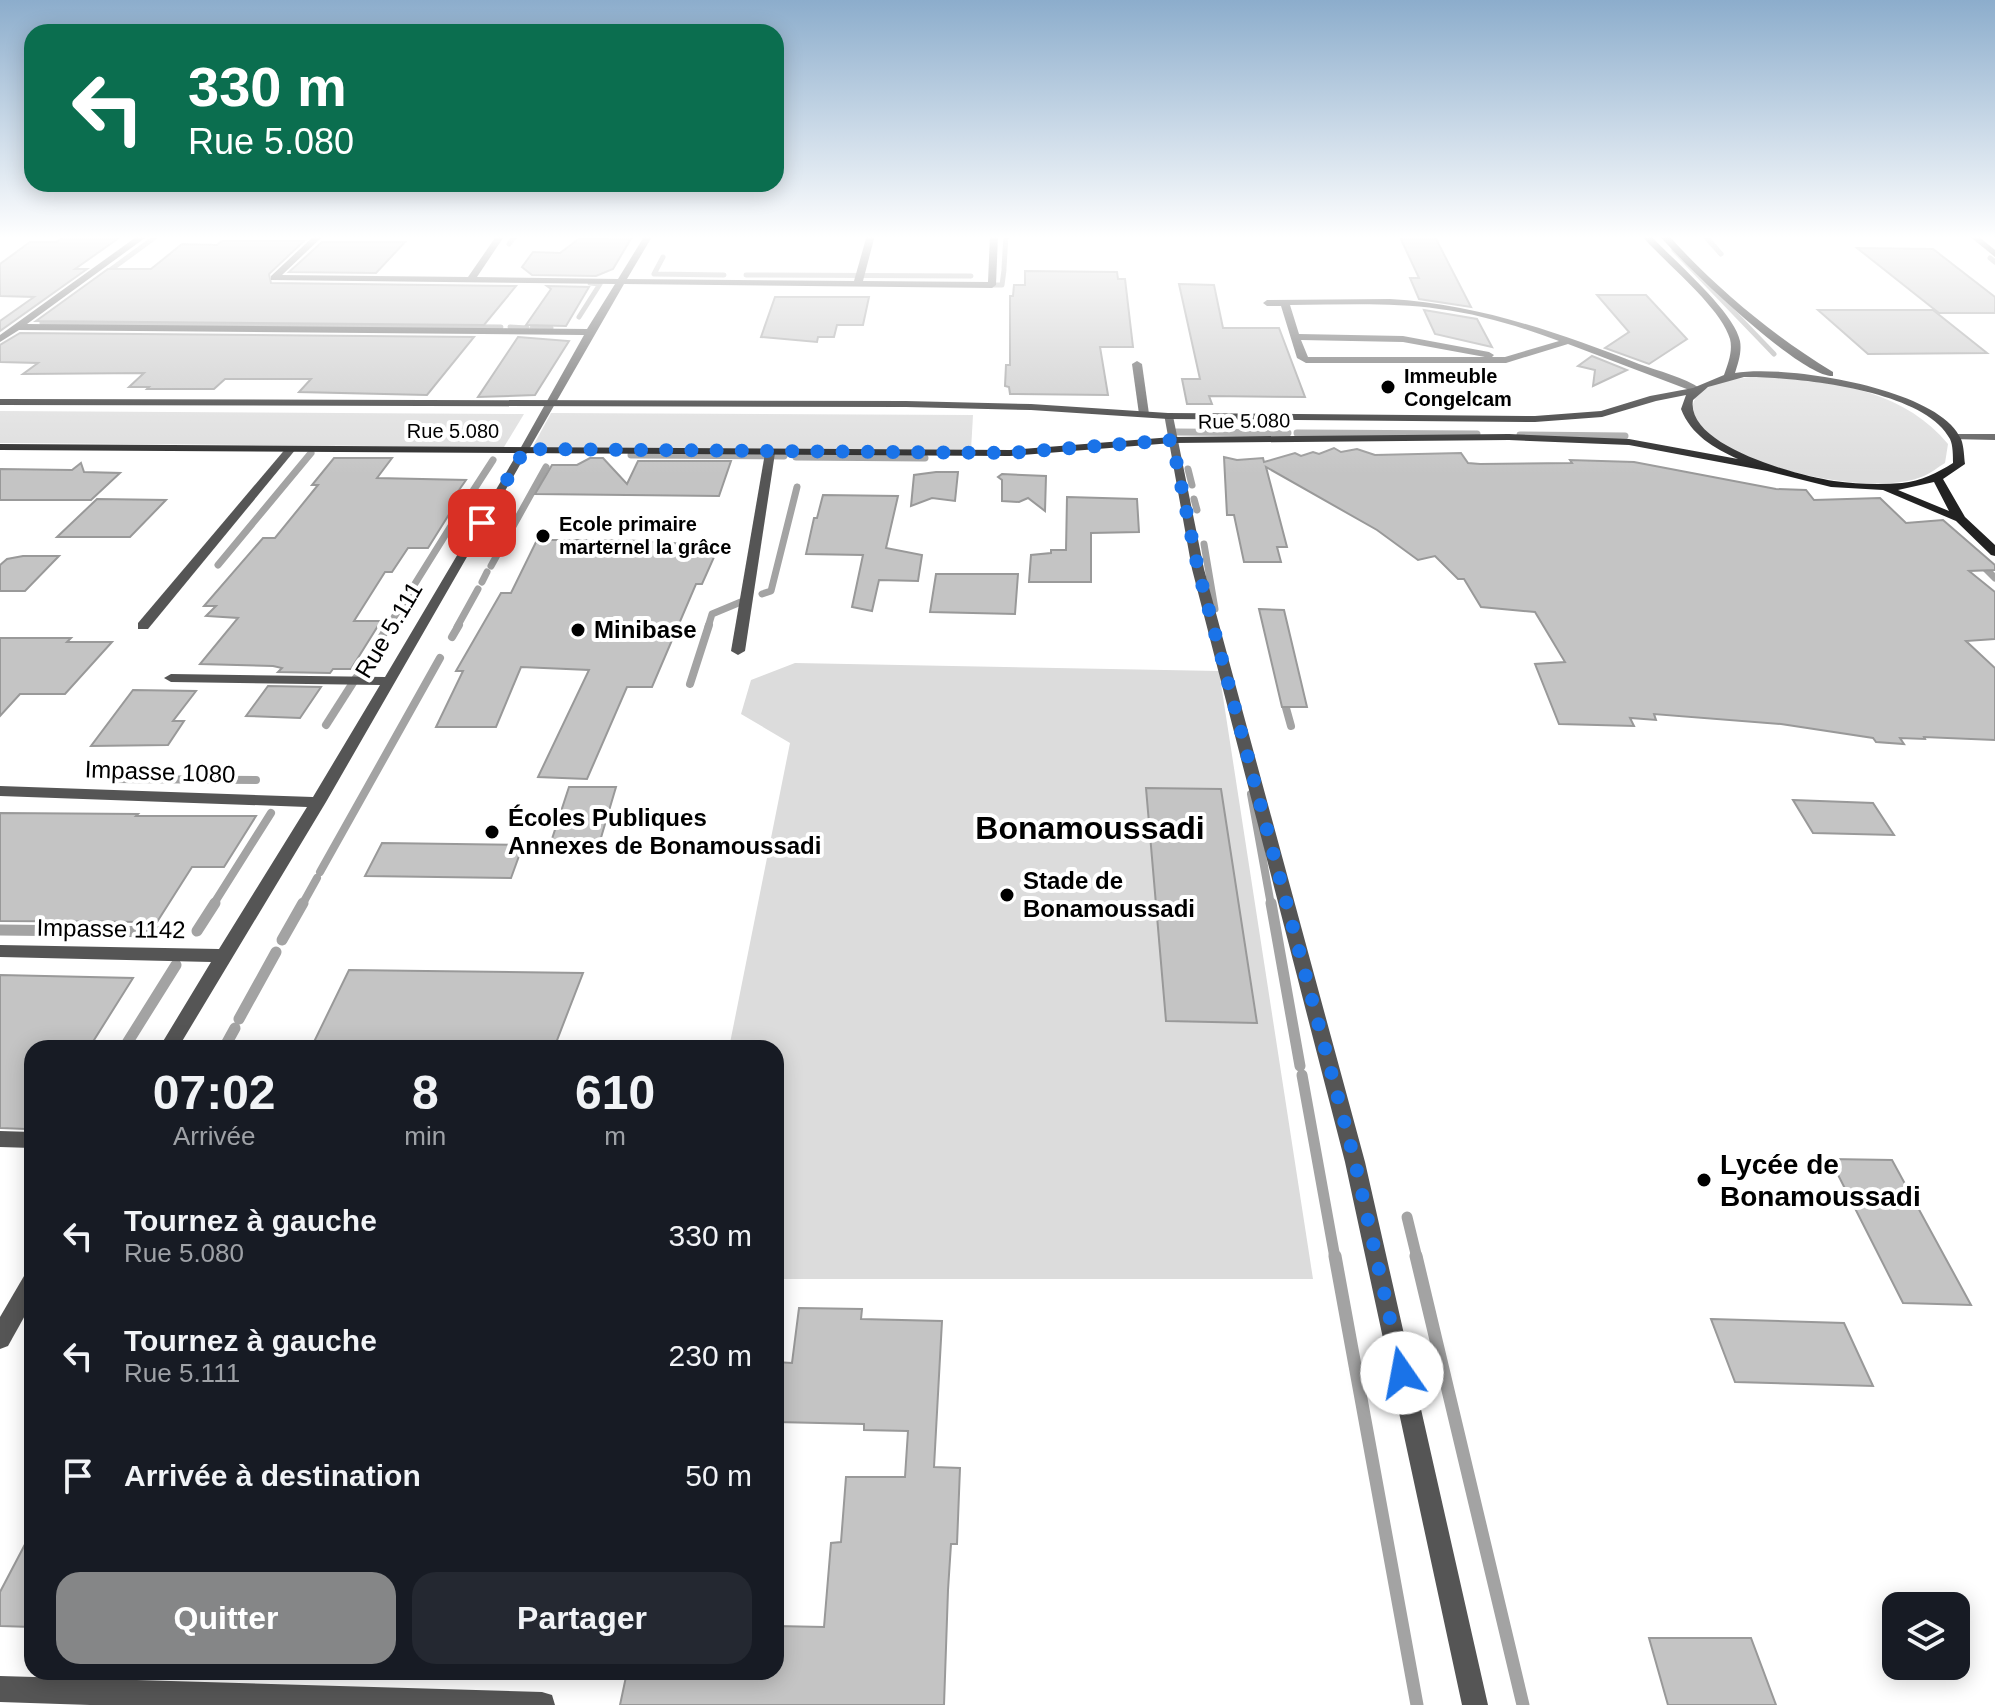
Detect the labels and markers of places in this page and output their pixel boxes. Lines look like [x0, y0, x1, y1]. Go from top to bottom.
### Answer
place label: Immeuble Congelcam [1404, 365, 1512, 410]
marker: Immeuble Congelcam [1379, 378, 1397, 396]
pin [448, 489, 516, 557]
place label: Ecole primaire marternel la grâce [559, 513, 731, 558]
marker: Ecole primaire marternel la grâce [534, 527, 552, 545]
place label: Minibase [594, 616, 697, 643]
marker: Minibase [569, 621, 587, 639]
place label: Écoles Publiques Annexes de Bonamoussadi [508, 804, 821, 859]
marker: Écoles Publiques Annexes de Bonamoussadi [483, 823, 501, 841]
place label: Stade de Bonamoussadi [1023, 867, 1195, 922]
marker: Stade de Bonamoussadi [998, 886, 1016, 904]
place label: Lycée de Bonamoussadi [1720, 1149, 1921, 1212]
marker: Lycée de Bonamoussadi [1695, 1171, 1713, 1189]

